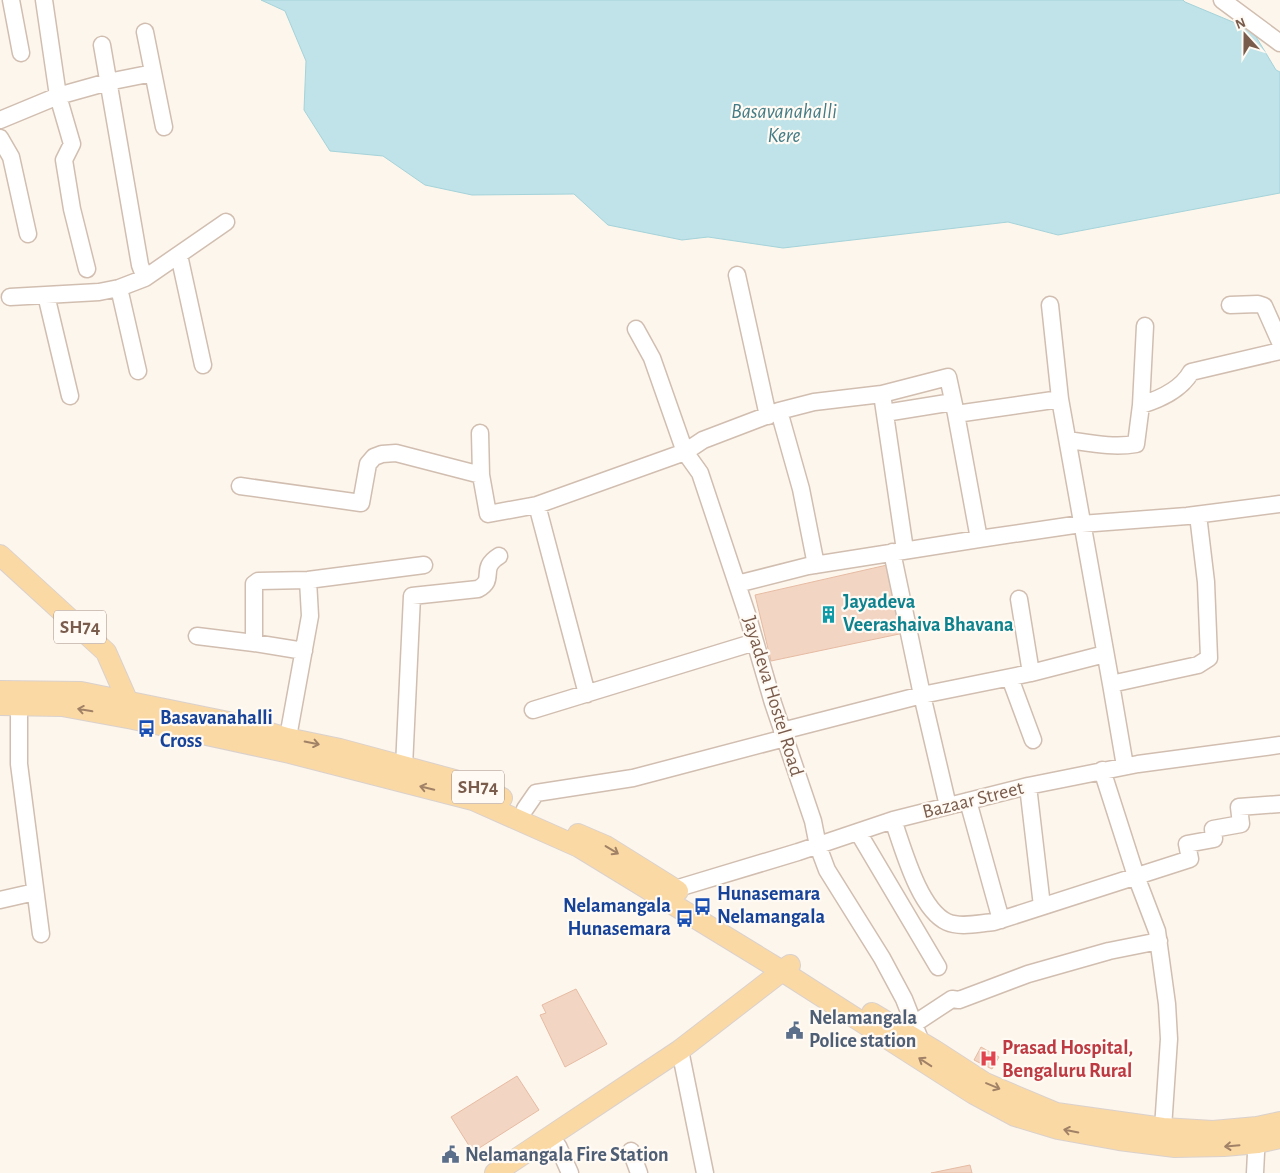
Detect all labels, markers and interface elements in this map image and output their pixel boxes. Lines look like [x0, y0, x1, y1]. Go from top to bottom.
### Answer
north arrow [1220, 10, 1270, 60]
text: N [1234, 16, 1248, 32]
water label: Basavanahalli Kere [731, 101, 837, 146]
place label: Jayadeva Veerashaiva Bhavana [843, 592, 1014, 635]
building icon: Jayadeva Veerashaiva Bhavana [819, 604, 839, 624]
road number: SH74 [54, 610, 106, 644]
street label: Jayadeva Hostel Road [739, 614, 807, 778]
one-way arrow [77, 704, 93, 714]
place label: Basavanahalli Cross [160, 708, 273, 751]
bus stop icon: Basavanahalli Cross [136, 719, 156, 739]
one-way arrow [304, 739, 320, 749]
road number: SH74 [452, 770, 504, 804]
street label: Bazaar Street [920, 778, 1026, 822]
one-way arrow [419, 783, 435, 792]
one-way arrow [605, 845, 619, 855]
place label: Hunasemara Nelamangala [717, 884, 825, 927]
place label: Nelamangala Hunasemara [563, 896, 671, 939]
bus stop icon: Hunasemara Nelamangala [693, 896, 713, 916]
bus stop icon: Nelamangala Hunasemara [675, 908, 695, 928]
place label: Nelamangala Police station [809, 1008, 917, 1051]
public building icon: Nelamangala Police station [785, 1020, 805, 1040]
place label: Prasad Hospital, Bengaluru Rural [1002, 1038, 1133, 1081]
hospital icon: Prasad Hospital, Bengaluru Rural [978, 1049, 998, 1069]
one-way arrow [918, 1057, 932, 1068]
one-way arrow [985, 1082, 1000, 1092]
one-way arrow [1063, 1126, 1079, 1136]
one-way arrow [1224, 1141, 1240, 1150]
public building icon: Nelamangala Fire Station [441, 1145, 461, 1165]
place label: Nelamangala Fire Station [465, 1145, 669, 1165]

